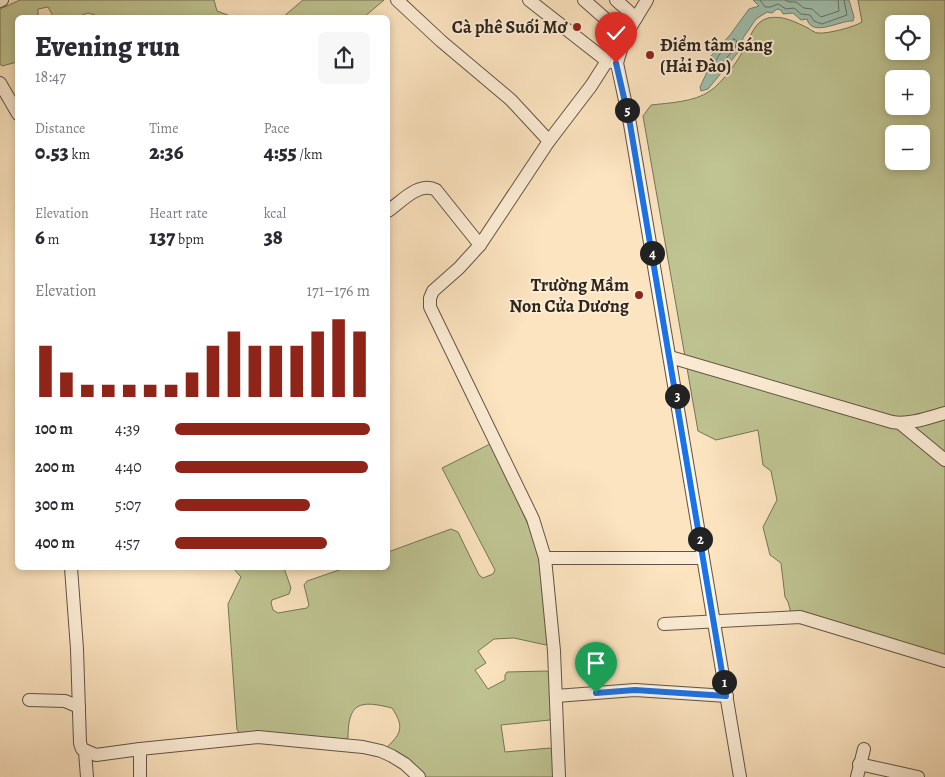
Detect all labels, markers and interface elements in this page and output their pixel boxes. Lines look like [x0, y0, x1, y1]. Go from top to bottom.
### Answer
pin [595, 12, 637, 63]
place label: Cà phê Suối Mơ [452, 15, 568, 39]
map controls [885, 15, 930, 170]
button: locate [885, 15, 930, 60]
icon: check [602, 19, 630, 47]
marker: Cà phê Suối Mơ [571, 21, 583, 33]
text: Evening run [35, 28, 180, 66]
button: share [318, 32, 370, 84]
place label: Điểm tâm sáng (Hải Đào) [660, 33, 773, 78]
marker: Điểm tâm sáng (Hải Đào) [644, 49, 656, 61]
text: 18:47 [35, 66, 66, 88]
button: + [885, 70, 930, 115]
pin: 5 [614, 98, 640, 122]
text: 5 [625, 101, 630, 120]
text: Distance [35, 119, 85, 138]
text: Time [149, 119, 178, 138]
text: Pace [264, 119, 290, 138]
button: − [885, 125, 930, 170]
text: 0.53 [35, 138, 69, 166]
text: 2:36 [149, 138, 184, 166]
text: 4:55 [264, 138, 297, 166]
text: km [69, 145, 90, 164]
text: /km [297, 145, 323, 164]
text: Elevation [35, 204, 89, 223]
text: Heart rate [149, 204, 208, 223]
text: kcal [264, 204, 286, 223]
text: 6 [35, 223, 45, 251]
text: 137 [149, 223, 175, 251]
text: 38 [264, 223, 283, 251]
text: m [45, 230, 59, 249]
text: bpm [175, 230, 204, 249]
pin: 4 [640, 240, 664, 266]
text: 4 [649, 244, 656, 263]
place label: Trường Mầm Non Cửa Dương [509, 273, 630, 318]
text: Elevation [35, 280, 96, 302]
text: 171–176 m [307, 280, 370, 302]
marker: Trường Mầm Non Cửa Dương [633, 289, 645, 301]
pin: 3 [664, 384, 690, 408]
text: 3 [674, 387, 681, 406]
text: 100 m [35, 418, 73, 440]
text: 4:39 [115, 418, 140, 440]
text: 200 m [35, 456, 75, 478]
text: 4:40 [115, 456, 142, 478]
text: 300 m [35, 494, 74, 516]
text: 5:07 [115, 494, 141, 516]
pin: 2 [688, 526, 712, 552]
text: 2 [697, 530, 704, 549]
text: 400 m [35, 532, 75, 554]
text: 4:57 [115, 532, 140, 554]
pin [575, 642, 617, 693]
icon: arrive [582, 649, 610, 677]
pin: 1 [712, 670, 736, 694]
text: 1 [722, 673, 727, 692]

